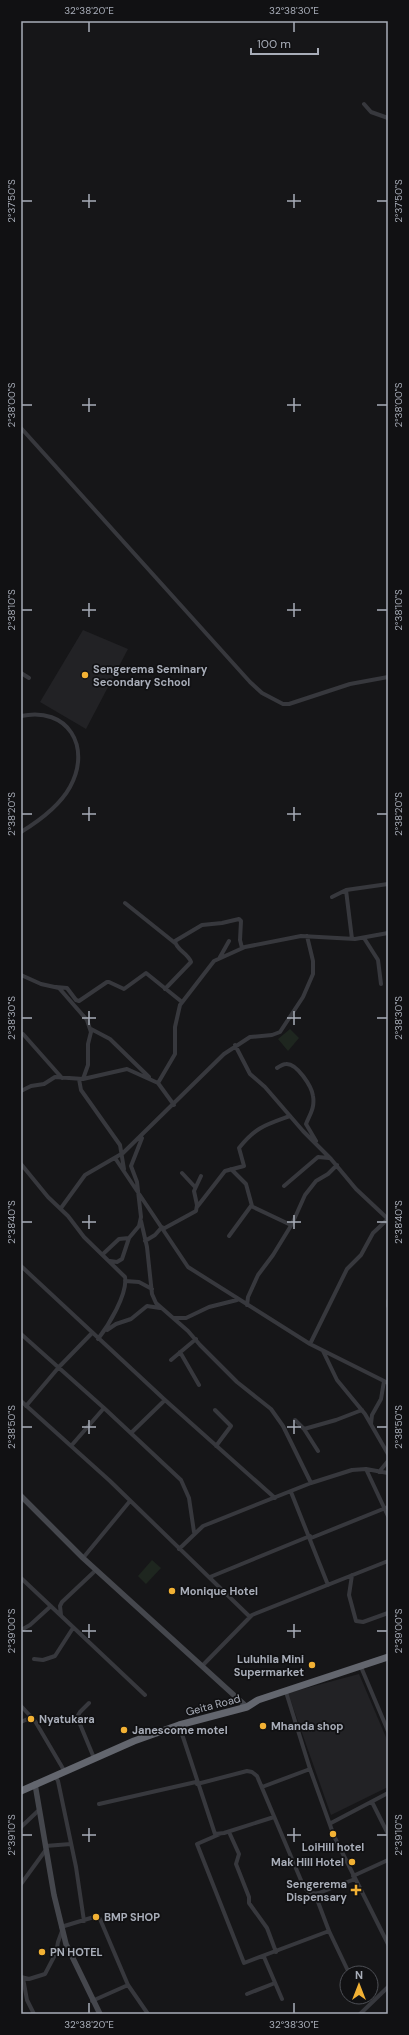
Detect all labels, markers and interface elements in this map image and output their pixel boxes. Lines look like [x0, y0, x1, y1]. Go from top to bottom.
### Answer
text: 32°38'20"E [64, 4, 114, 17]
text: 32°38'30"E [269, 4, 319, 17]
scale bar [251, 30, 318, 56]
text: 100 m [257, 36, 291, 52]
text: 2°37'50"S [5, 179, 18, 223]
text: 2°37'50"S [392, 179, 405, 223]
text: 2°38'00"S [5, 382, 18, 428]
text: 2°38'00"S [392, 382, 405, 428]
text: 2°38'10"S [5, 589, 18, 631]
text: 2°38'10"S [392, 589, 405, 631]
place label: Sengerema Seminary Secondary School [93, 662, 208, 689]
marker: Sengerema Seminary Secondary School [80, 670, 90, 680]
text: 2°38'20"S [5, 792, 18, 836]
text: 2°38'20"S [392, 792, 405, 836]
text: 2°38'30"S [5, 996, 18, 1040]
text: 2°38'30"S [392, 996, 405, 1040]
text: 2°38'40"S [5, 1200, 18, 1244]
text: 2°38'40"S [392, 1200, 405, 1244]
text: 2°38'50"S [5, 1405, 18, 1449]
text: 2°38'50"S [392, 1405, 405, 1449]
place label: Monique Hotel [180, 1584, 258, 1598]
marker: Monique Hotel [167, 1586, 177, 1596]
text: 2°39'00"S [5, 1608, 18, 1654]
text: 2°39'00"S [392, 1608, 405, 1654]
place label: Luluhila Mini Supermarket [234, 1652, 304, 1679]
marker: Luluhila Mini Supermarket [307, 1660, 317, 1670]
street label: Geita Road [184, 1691, 242, 1719]
place label: Nyatukara [39, 1712, 95, 1726]
marker: Nyatukara [26, 1714, 36, 1724]
place label: Mhanda shop [271, 1719, 344, 1733]
marker: Mhanda shop [258, 1721, 268, 1731]
place label: Janescome motel [132, 1723, 228, 1737]
marker: Janescome motel [119, 1725, 129, 1735]
text: 2°39'10"S [5, 1814, 18, 1856]
text: 2°39'10"S [392, 1814, 405, 1856]
marker: LoiHill hotel [328, 1829, 338, 1839]
place label: LoiHill hotel [302, 1840, 364, 1854]
place label: Mak Hill Hotel [271, 1855, 344, 1869]
marker: Mak Hill Hotel [347, 1857, 357, 1867]
place label: Sengerema Dispensary [286, 1877, 347, 1904]
marker: Sengerema Dispensary [350, 1884, 362, 1896]
place label: BMP SHOP [104, 1910, 160, 1924]
marker: BMP SHOP [91, 1912, 101, 1922]
place label: PN HOTEL [50, 1945, 103, 1959]
marker: PN HOTEL [37, 1947, 47, 1957]
north arrow [339, 1965, 379, 2005]
text: N [355, 1968, 363, 1982]
text: 32°38'20"E [64, 2018, 114, 2031]
text: 32°38'30"E [269, 2018, 319, 2031]

